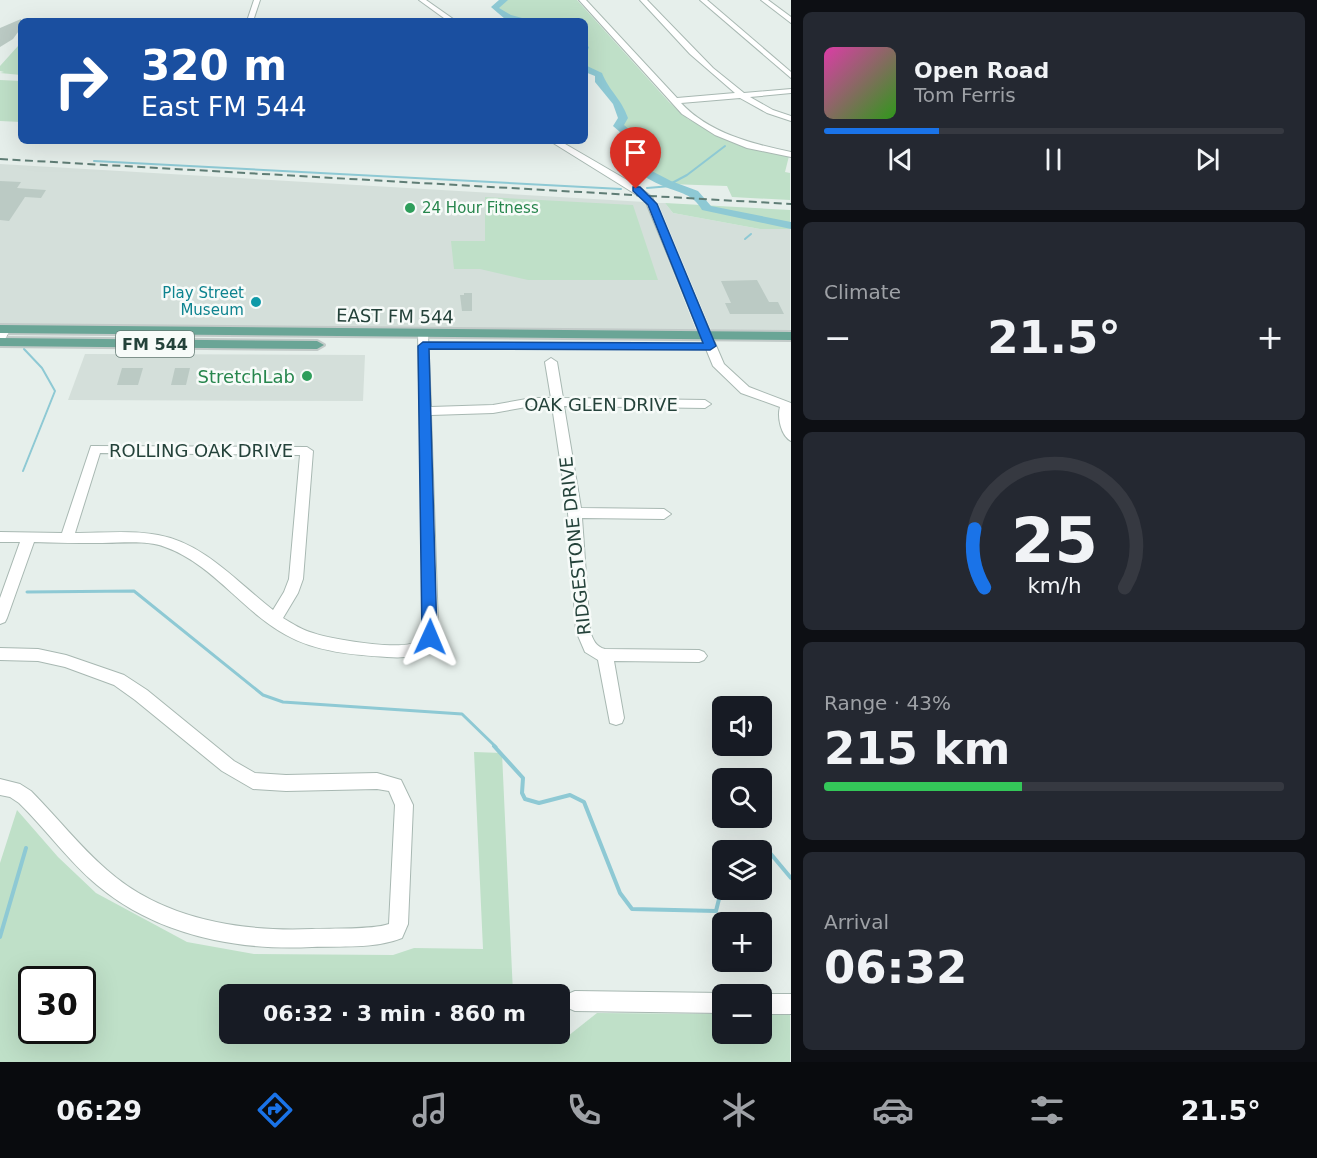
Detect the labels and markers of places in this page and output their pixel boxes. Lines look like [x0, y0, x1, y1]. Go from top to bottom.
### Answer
pin [610, 127, 661, 189]
place label: 24 Hour Fitness [422, 199, 539, 217]
marker: 24 Hour Fitness [403, 201, 417, 215]
place label: Play Street Museum [162, 284, 244, 319]
marker: Play Street Museum [249, 295, 263, 309]
place label: StretchLab [198, 366, 295, 387]
marker: StretchLab [300, 369, 314, 383]

